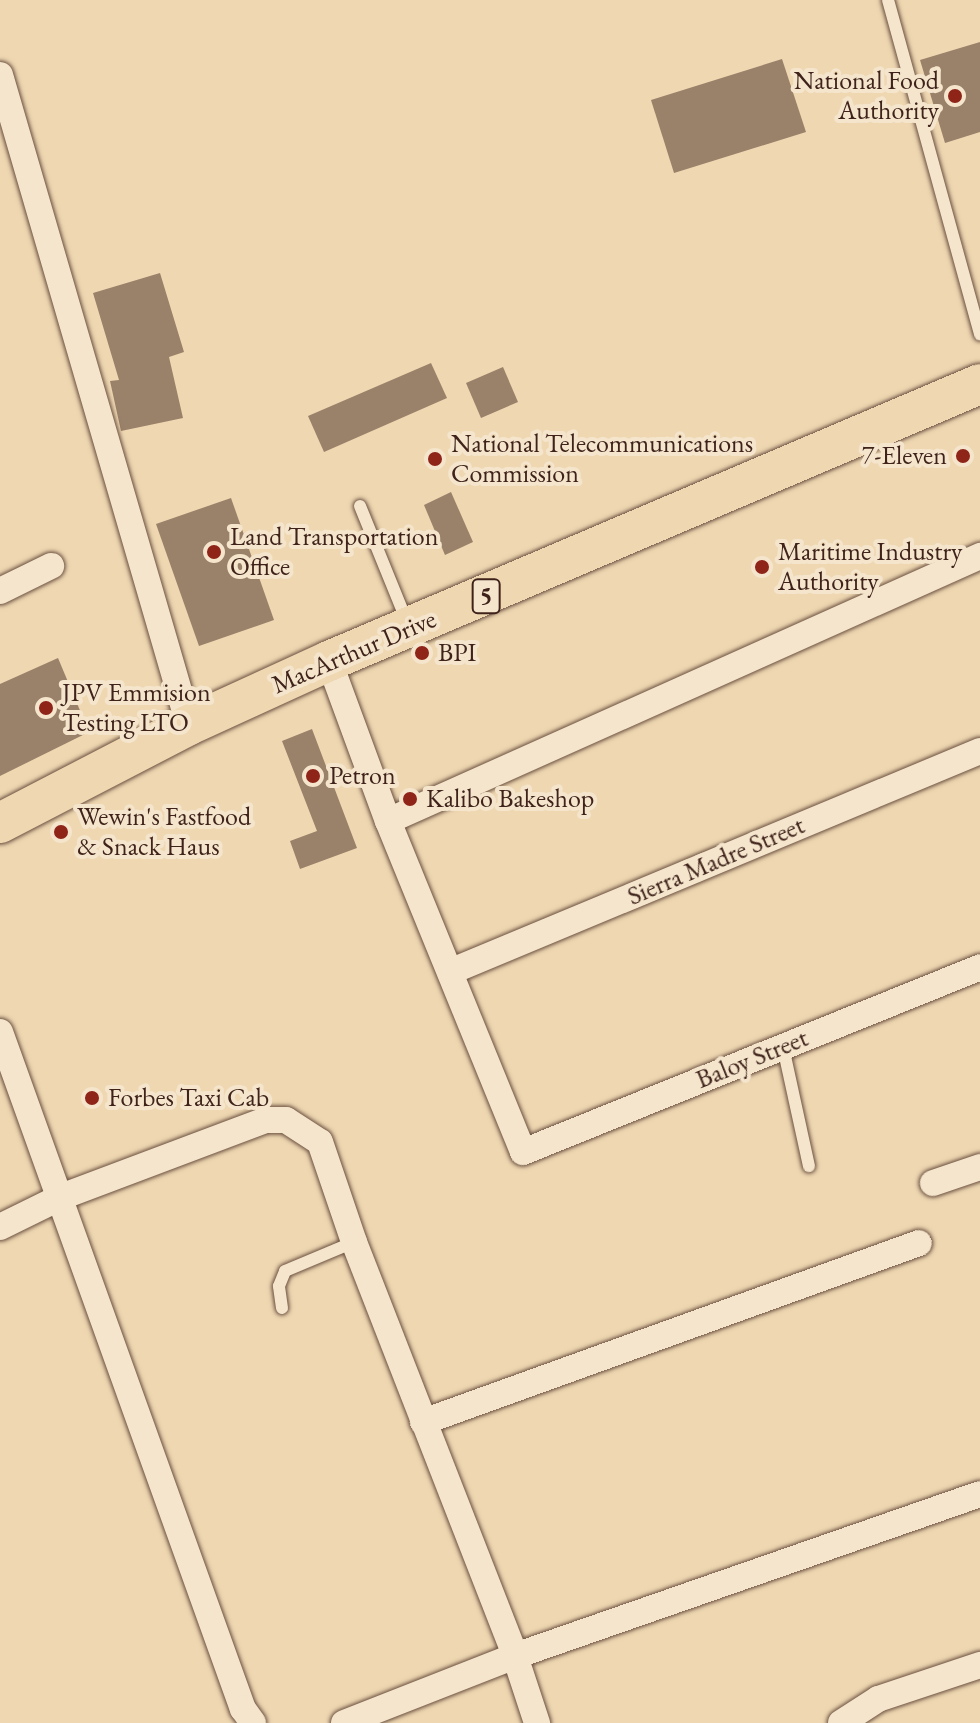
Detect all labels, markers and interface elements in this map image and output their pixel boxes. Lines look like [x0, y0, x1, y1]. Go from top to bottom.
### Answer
place label: National Food Authority [794, 65, 939, 126]
marker: National Food Authority [946, 87, 964, 105]
place label: National Telecommunications Commission [451, 428, 753, 490]
place label: 7-Eleven [862, 440, 947, 472]
marker: 7-Eleven [954, 447, 972, 465]
marker: National Telecommunications Commission [426, 450, 444, 468]
place label: Land Transportation Office [230, 521, 438, 582]
place label: Maritime Industry Authority [778, 536, 962, 598]
marker: Land Transportation Office [205, 543, 223, 561]
marker: Maritime Industry Authority [753, 558, 771, 576]
road number: 5 [470, 576, 502, 616]
street label: MacArthur Drive [267, 603, 441, 701]
place label: BPI [438, 637, 476, 669]
marker: BPI [413, 644, 431, 662]
place label: JPV Emmision Testing LTO [62, 677, 211, 738]
marker: JPV Emmision Testing LTO [37, 699, 55, 717]
place label: Petron [329, 760, 396, 792]
marker: Petron [304, 767, 322, 785]
place label: Kalibo Bakeshop [426, 783, 594, 815]
marker: Kalibo Bakeshop [401, 790, 419, 808]
place label: Wewin's Fastfood & Snack Haus [77, 801, 251, 862]
street label: Sierra Madre Street [623, 810, 809, 912]
marker: Wewin's Fastfood & Snack Haus [52, 823, 70, 841]
street label: Baloy Street [692, 1022, 812, 1096]
place label: Forbes Taxi Cab [108, 1082, 269, 1114]
marker: Forbes Taxi Cab [83, 1089, 101, 1107]

